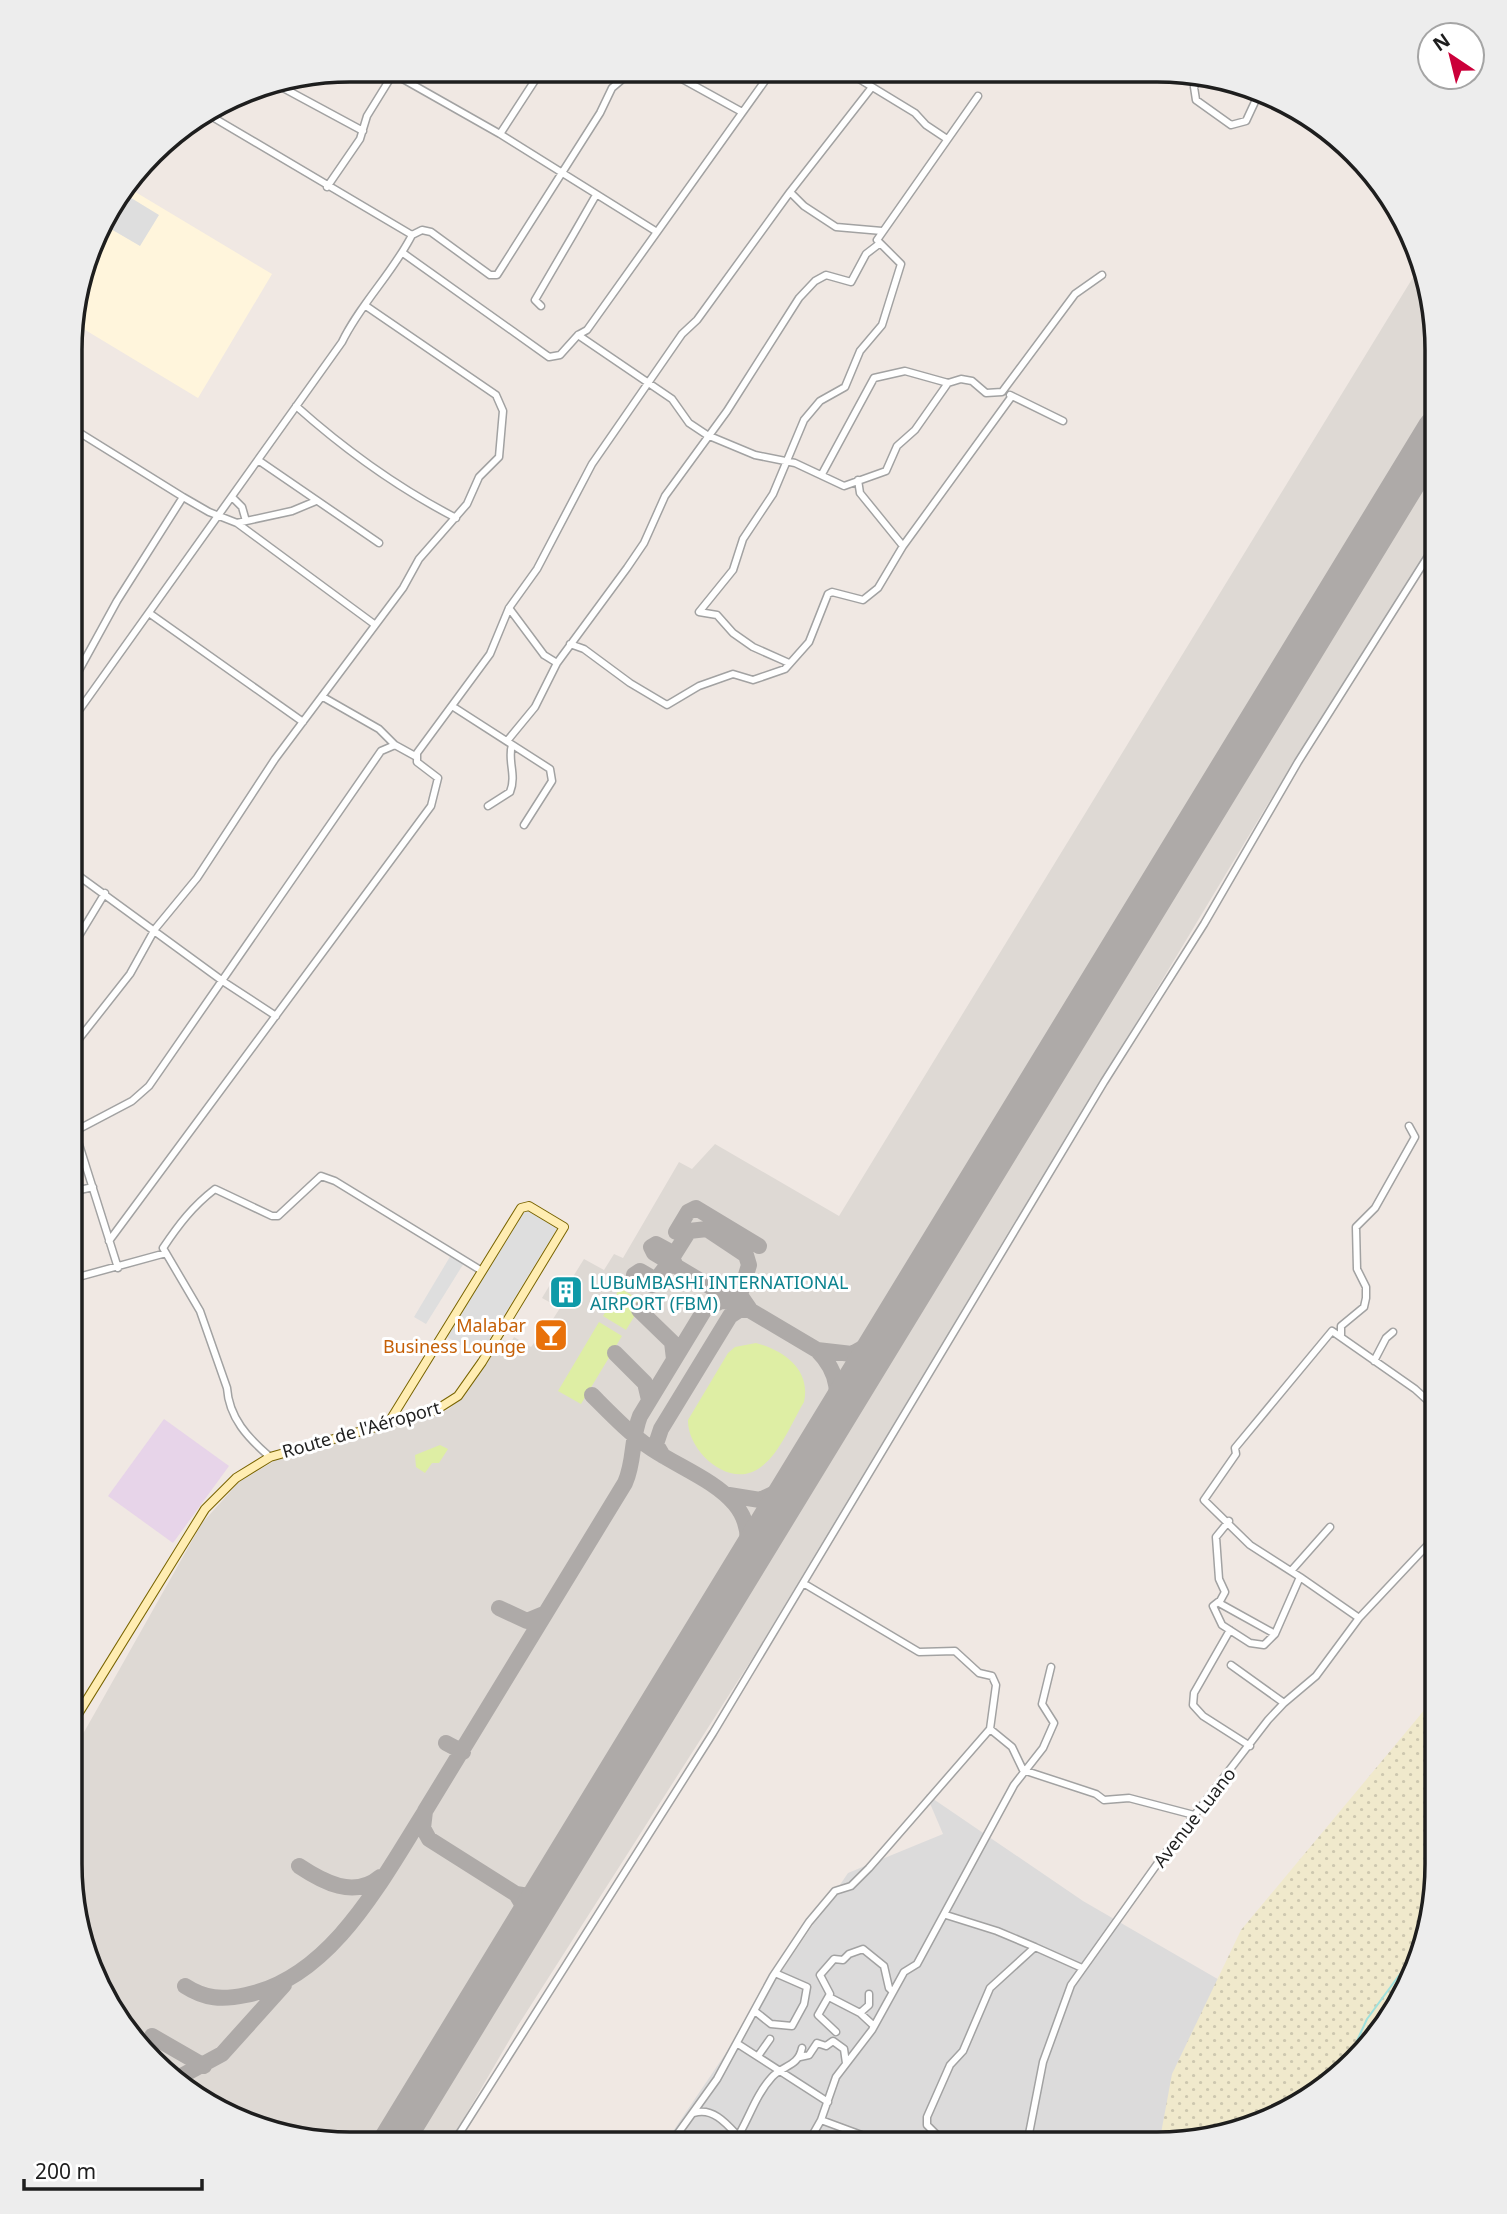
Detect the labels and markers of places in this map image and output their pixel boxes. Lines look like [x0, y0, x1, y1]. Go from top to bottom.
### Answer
place label: LUBuMBASHI INTERNATIONAL AIRPORT (FBM) [590, 1270, 848, 1315]
building icon: LUBuMBASHI INTERNATIONAL AIRPORT (FBM) [547, 1273, 585, 1311]
place label: Malabar Business Lounge [383, 1313, 527, 1358]
bar icon: Malabar Business Lounge [532, 1316, 570, 1354]

